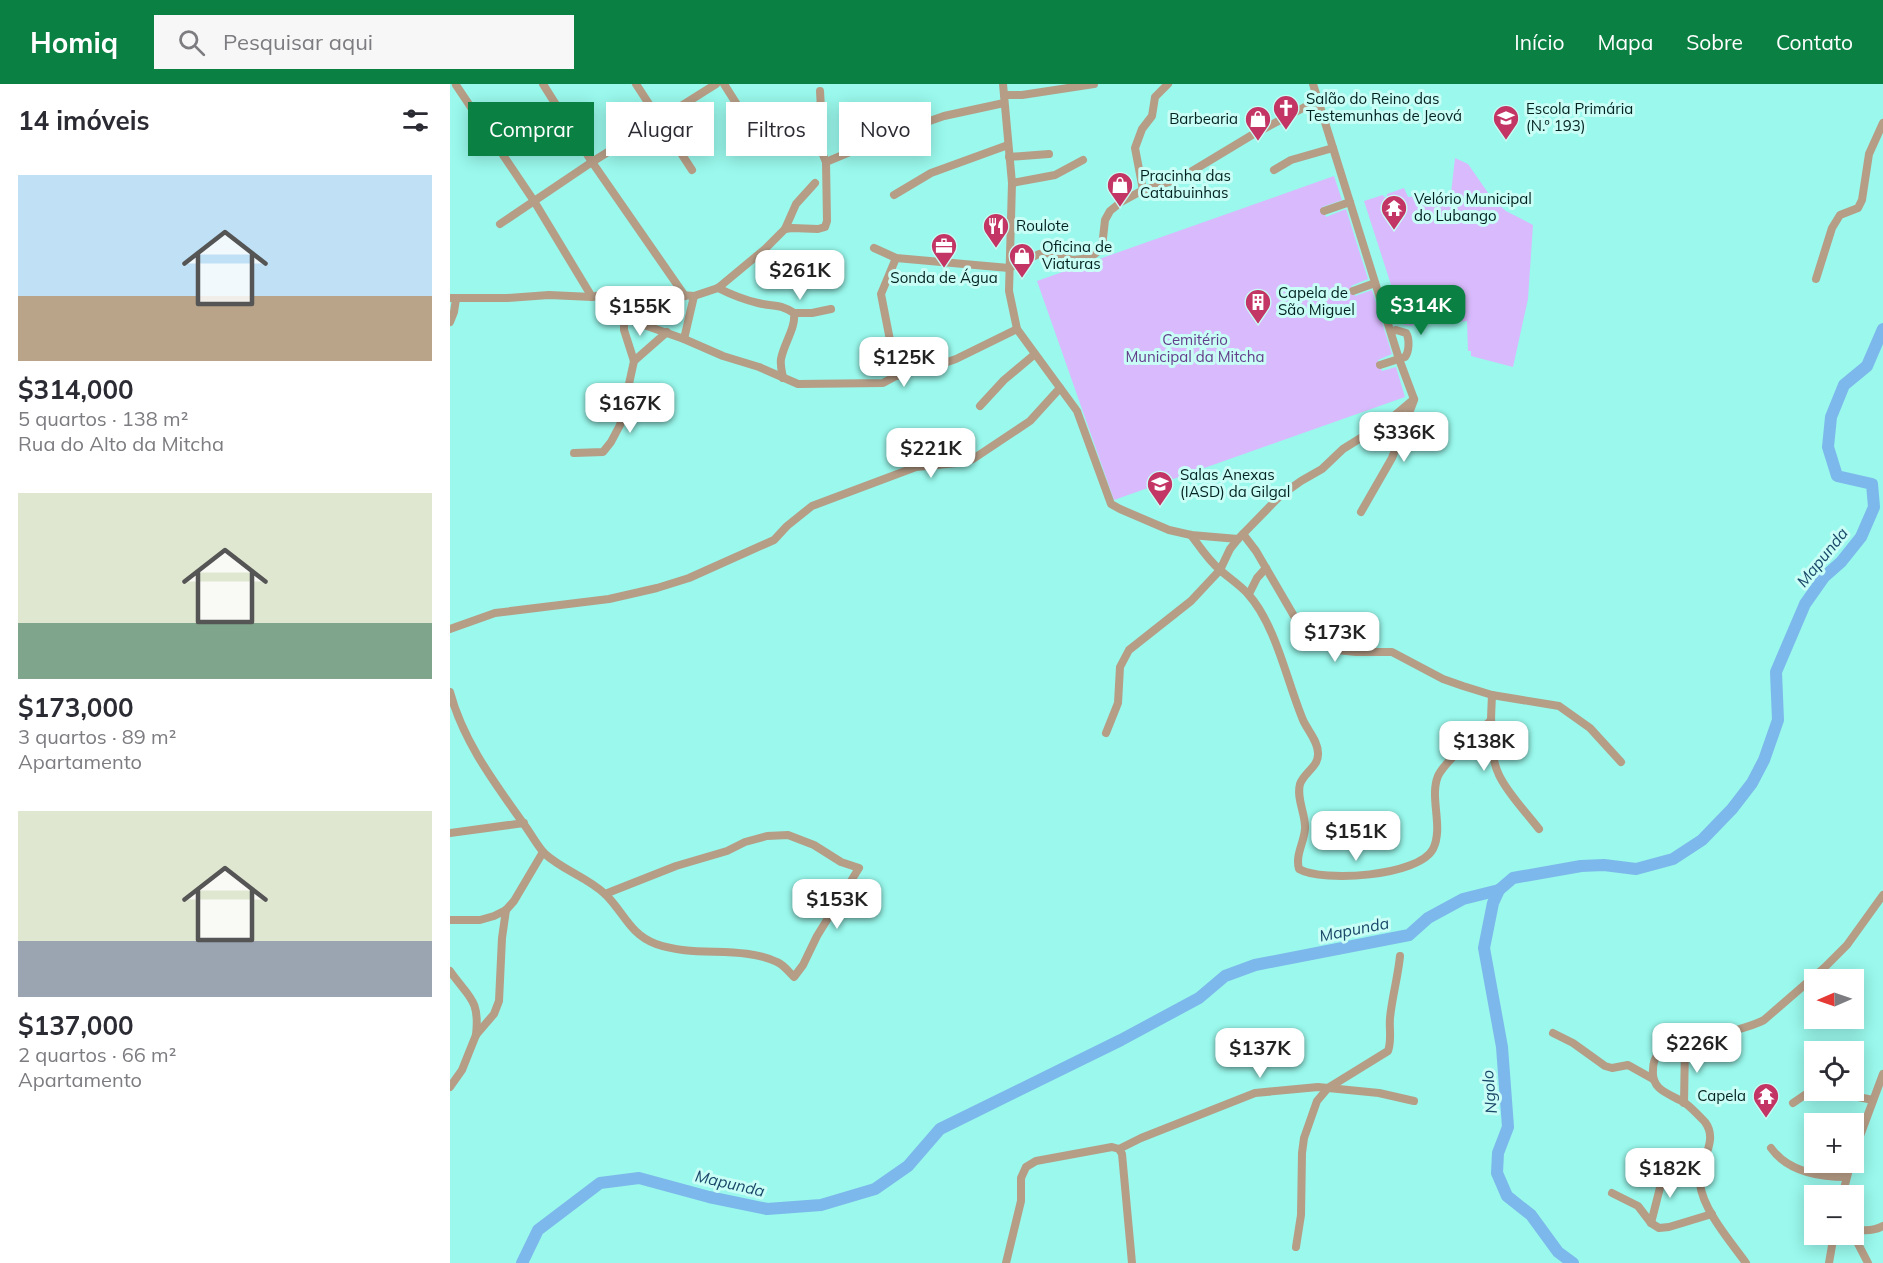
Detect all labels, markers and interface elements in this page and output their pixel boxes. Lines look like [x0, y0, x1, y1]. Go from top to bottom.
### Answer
search box [154, 15, 574, 69]
text: Homiq [30, 25, 118, 60]
icon: search [175, 26, 208, 59]
text: Pesquisar aqui [223, 28, 373, 56]
text: Início [1514, 29, 1564, 55]
text: Mapa [1597, 29, 1653, 55]
text: Sobre [1686, 29, 1743, 55]
text: Contato [1776, 29, 1853, 55]
place label: Salão do Reino das Testemunhas de Jeová [1306, 89, 1462, 125]
church icon: Salão do Reino das Testemunhas de Jeová [1271, 93, 1301, 131]
place label: Escola Primária (N.º 193) [1526, 99, 1633, 135]
chip: Comprar [468, 102, 594, 156]
chip: Alugar [606, 102, 714, 156]
chip: Filtros [726, 102, 827, 156]
chip: Novo [839, 102, 931, 156]
school or university icon: Escola Primária (N.º 193) [1491, 103, 1521, 141]
text: 14 imóveis [18, 104, 150, 137]
icon: filters [399, 104, 432, 137]
shop icon: Barbearia [1243, 104, 1273, 142]
place label: Barbearia [1169, 109, 1238, 128]
place label: Pracinha das Catabuinhas [1140, 166, 1231, 202]
shop icon: Pracinha das Catabuinhas [1105, 170, 1135, 208]
place label: Velório Municipal do Lubango [1414, 189, 1532, 225]
temple icon: Velório Municipal do Lubango [1379, 193, 1409, 231]
restaurant icon: Roulote [981, 211, 1011, 249]
icon: home [171, 214, 279, 322]
place label: Roulote [1016, 216, 1069, 235]
office icon: Sonda de Água [929, 231, 959, 269]
place label: Oficina de Viaturas [1042, 237, 1112, 273]
shop icon: Oficina de Viaturas [1007, 241, 1037, 279]
pin: $261K [758, 250, 842, 301]
text: $261K [769, 257, 831, 282]
place label: Sonda de Água [890, 268, 998, 287]
place label: Capela de São Miguel [1278, 283, 1355, 319]
pin: $314K [1379, 285, 1463, 336]
pin: $155K [598, 286, 682, 337]
building icon: Capela de São Miguel [1243, 287, 1273, 325]
text: $314K [1390, 292, 1452, 317]
text: $155K [609, 293, 671, 318]
park label: Cemitério Municipal da Mitcha [1125, 330, 1265, 366]
pin: $125K [862, 337, 946, 388]
text: $125K [873, 344, 935, 369]
text: $314,000 [18, 373, 134, 406]
pin: $167K [588, 383, 672, 434]
text: $167K [599, 390, 661, 415]
text: 5 quartos · 138 m² [18, 406, 188, 431]
pin: $336K [1362, 412, 1446, 463]
text: $336K [1373, 419, 1435, 444]
pin: $221K [889, 428, 973, 479]
text: Rua do Alto da Mitcha [18, 431, 224, 456]
text: $221K [900, 435, 962, 460]
place label: Salas Anexas (IASD) da Gilgal [1180, 465, 1290, 501]
school or university icon: Salas Anexas (IASD) da Gilgal [1145, 469, 1175, 507]
water label: Mapunda [1792, 523, 1852, 591]
icon: home [171, 532, 279, 640]
pin: $173K [1293, 612, 1377, 663]
text: $173K [1304, 619, 1366, 644]
text: $173,000 [18, 691, 134, 724]
pin: $138K [1442, 721, 1526, 772]
text: 3 quartos · 89 m² [18, 724, 176, 749]
text: $138K [1453, 728, 1515, 753]
text: Apartamento [18, 749, 142, 774]
pin: $151K [1314, 811, 1398, 862]
text: $151K [1325, 818, 1387, 843]
icon: home [171, 850, 279, 958]
pin: $153K [795, 879, 879, 930]
text: $153K [806, 886, 868, 911]
water label: Mapunda [1317, 912, 1391, 946]
north arrow [1804, 969, 1864, 1029]
map controls [1804, 969, 1864, 1245]
text: $137,000 [18, 1009, 134, 1042]
pin: $226K [1655, 1023, 1739, 1074]
pin: $137K [1218, 1028, 1302, 1079]
text: $226K [1666, 1030, 1728, 1055]
text: $137K [1229, 1035, 1291, 1060]
button: locate [1804, 1041, 1864, 1101]
text: 2 quartos · 66 m² [18, 1042, 176, 1067]
text: Apartamento [18, 1067, 142, 1092]
water label: Ngolo [1477, 1069, 1501, 1115]
temple icon: Capela [1751, 1081, 1781, 1119]
place label: Capela [1697, 1086, 1746, 1105]
button: + [1804, 1113, 1864, 1173]
pin: $182K [1628, 1148, 1712, 1199]
text: $182K [1639, 1155, 1701, 1180]
water label: Mapunda [693, 1165, 767, 1201]
button: − [1804, 1185, 1864, 1245]

